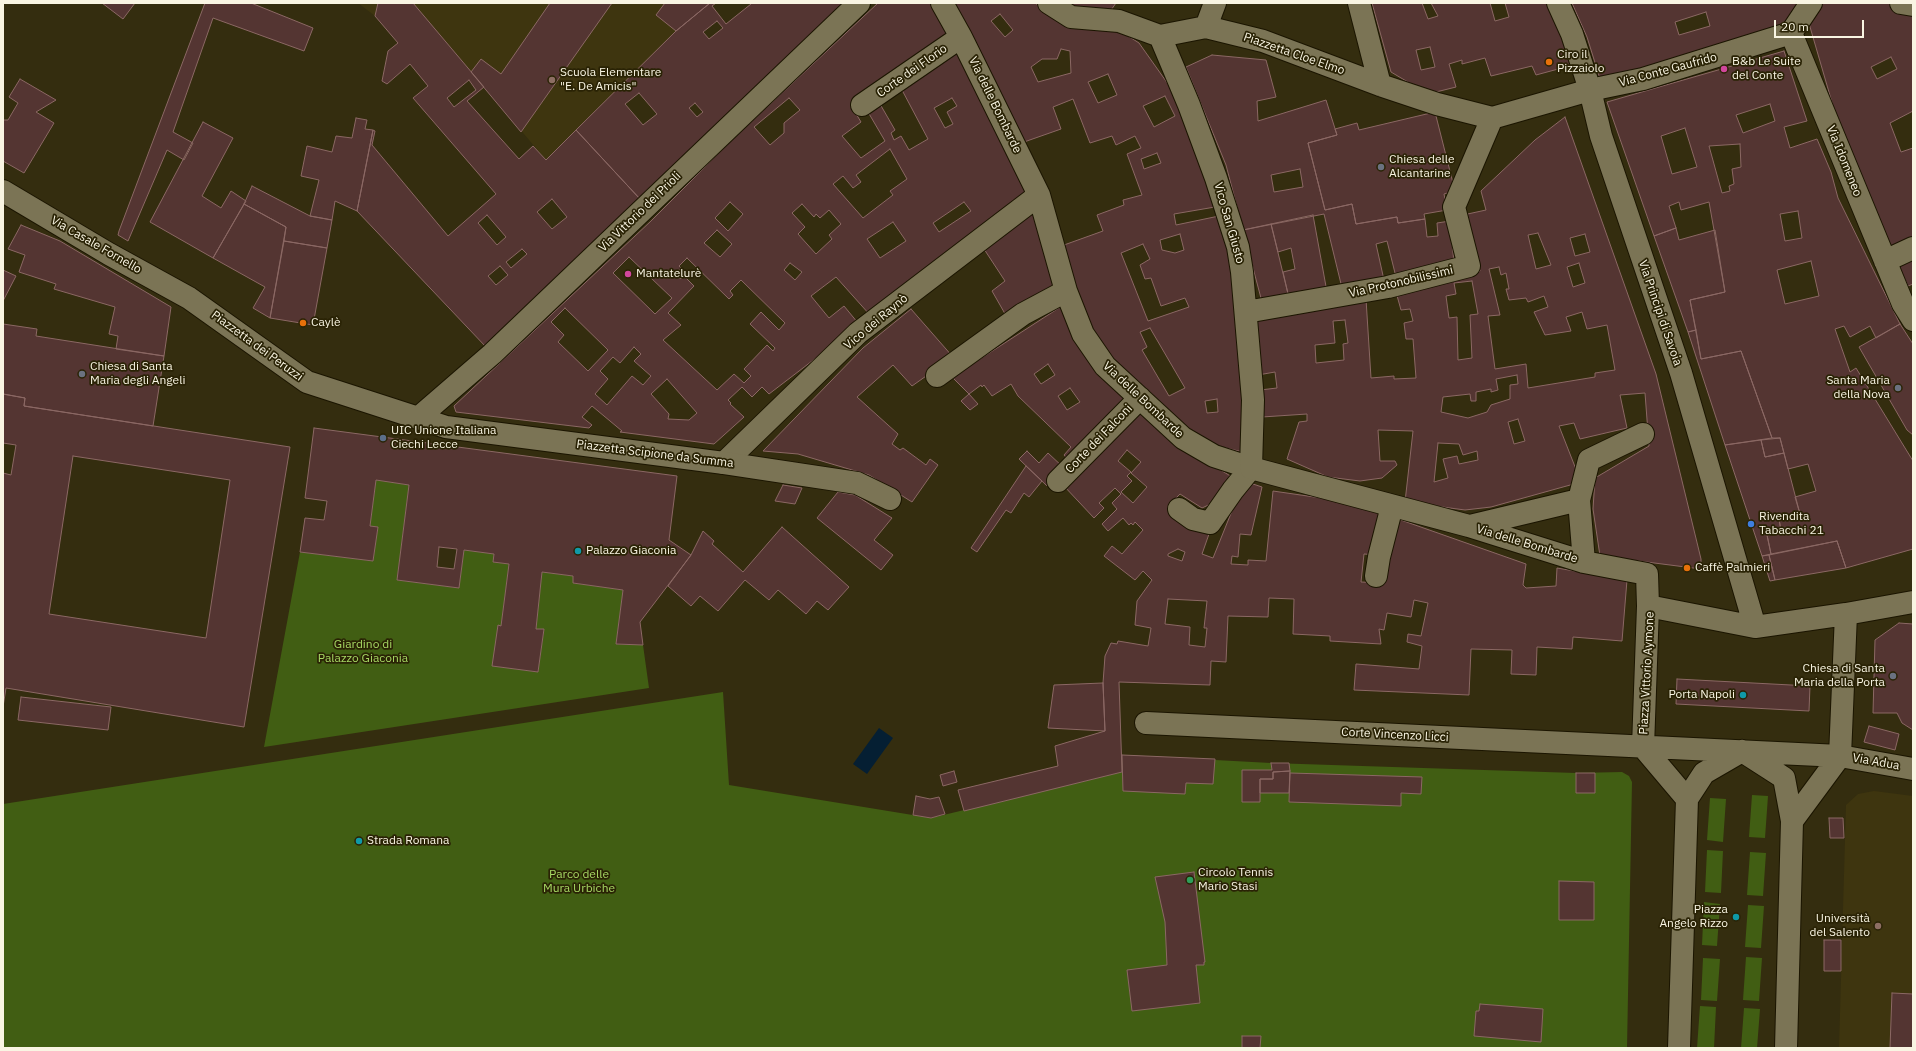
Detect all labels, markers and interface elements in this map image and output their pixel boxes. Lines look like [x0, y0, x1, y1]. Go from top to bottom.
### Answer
scale bar [1776, 12, 1866, 38]
text: 20 m [1781, 19, 1809, 34]
street label: Piazzetta Cloe Elmo [1241, 30, 1347, 78]
street label: Corte dei Florio [874, 41, 950, 101]
place label: Ciro il Pizzaiolo [1557, 48, 1605, 76]
street label: Via Conte Gaufrido [1618, 50, 1718, 90]
street label: Via delle Bombarde [965, 55, 1025, 155]
place label: B&b Le Suite del Conte [1732, 55, 1801, 83]
marker: Ciro il Pizzaiolo [1544, 57, 1554, 67]
marker: B&b Le Suite del Conte [1719, 64, 1729, 74]
place label: Scuola Elementare "E. De Amicis" [560, 66, 661, 94]
marker: Scuola Elementare "E. De Amicis" [547, 75, 557, 85]
street label: Via Idomeneo [1823, 123, 1865, 199]
place label: Chiesa delle Alcantarine [1389, 153, 1455, 181]
marker: Chiesa delle Alcantarine [1376, 162, 1386, 172]
street label: Via Vittorio dei Prioli [596, 169, 684, 255]
street label: Vico San Giusto [1211, 181, 1247, 265]
street label: Via Casale Fornello [48, 213, 144, 277]
street label: Via Principi di Savoia [1635, 258, 1685, 368]
street label: Via Protonobilissimi [1347, 263, 1455, 301]
place label: Mantatelurè [636, 267, 701, 281]
marker: Mantatelurè [623, 269, 633, 279]
street label: Vico dei Raynò [841, 291, 911, 353]
street label: Piazzetta dei Peruzzi [208, 308, 306, 384]
place label: Caylè [311, 316, 341, 330]
marker: Caylè [298, 318, 308, 328]
street label: Via delle Bombarde [1100, 359, 1186, 441]
place label: Chiesa di Santa Maria degli Angeli [90, 360, 185, 388]
marker: Chiesa di Santa Maria degli Angeli [77, 369, 87, 379]
place label: Santa Maria della Nova [1826, 374, 1890, 402]
marker: Santa Maria della Nova [1893, 383, 1903, 393]
street label: Corte dei Falconi [1063, 402, 1135, 476]
place label: UIC Unione Italiana Ciechi Lecce [391, 424, 496, 452]
marker: UIC Unione Italiana Ciechi Lecce [378, 433, 388, 443]
street label: Piazzetta Scipione da Summa [576, 437, 734, 471]
place label: Rivendita Tabacchi 21 [1759, 510, 1824, 538]
marker: Rivendita Tabacchi 21 [1746, 519, 1756, 529]
street label: Via delle Bombarde [1475, 522, 1579, 566]
place label: Palazzo Giaconia [586, 544, 676, 558]
marker: Palazzo Giaconia [573, 546, 583, 556]
place label: Caffè Palmieri [1695, 561, 1770, 575]
marker: Caffè Palmieri [1682, 563, 1692, 573]
street label: Piazza Vittorio Aymone [1637, 611, 1657, 735]
park label: Giardino di Palazzo Giaconia [318, 638, 408, 666]
place label: Chiesa di Santa Maria della Porta [1794, 662, 1885, 690]
marker: Chiesa di Santa Maria della Porta [1888, 671, 1898, 681]
place label: Porta Napoli [1669, 688, 1735, 702]
marker: Porta Napoli [1738, 690, 1748, 700]
street label: Corte Vincenzo Licci [1341, 725, 1449, 745]
street label: Via Adua [1851, 751, 1901, 773]
place label: Strada Romana [367, 834, 449, 848]
marker: Strada Romana [354, 836, 364, 846]
place label: Circolo Tennis Mario Stasi [1198, 866, 1273, 894]
park label: Parco delle Mura Urbiche [543, 868, 615, 896]
marker: Circolo Tennis Mario Stasi [1185, 875, 1195, 885]
place label: Piazza Angelo Rizzo [1659, 903, 1728, 931]
marker: Piazza Angelo Rizzo [1731, 912, 1741, 922]
place label: Università del Salento [1809, 912, 1870, 940]
marker: Università del Salento [1873, 921, 1883, 931]

